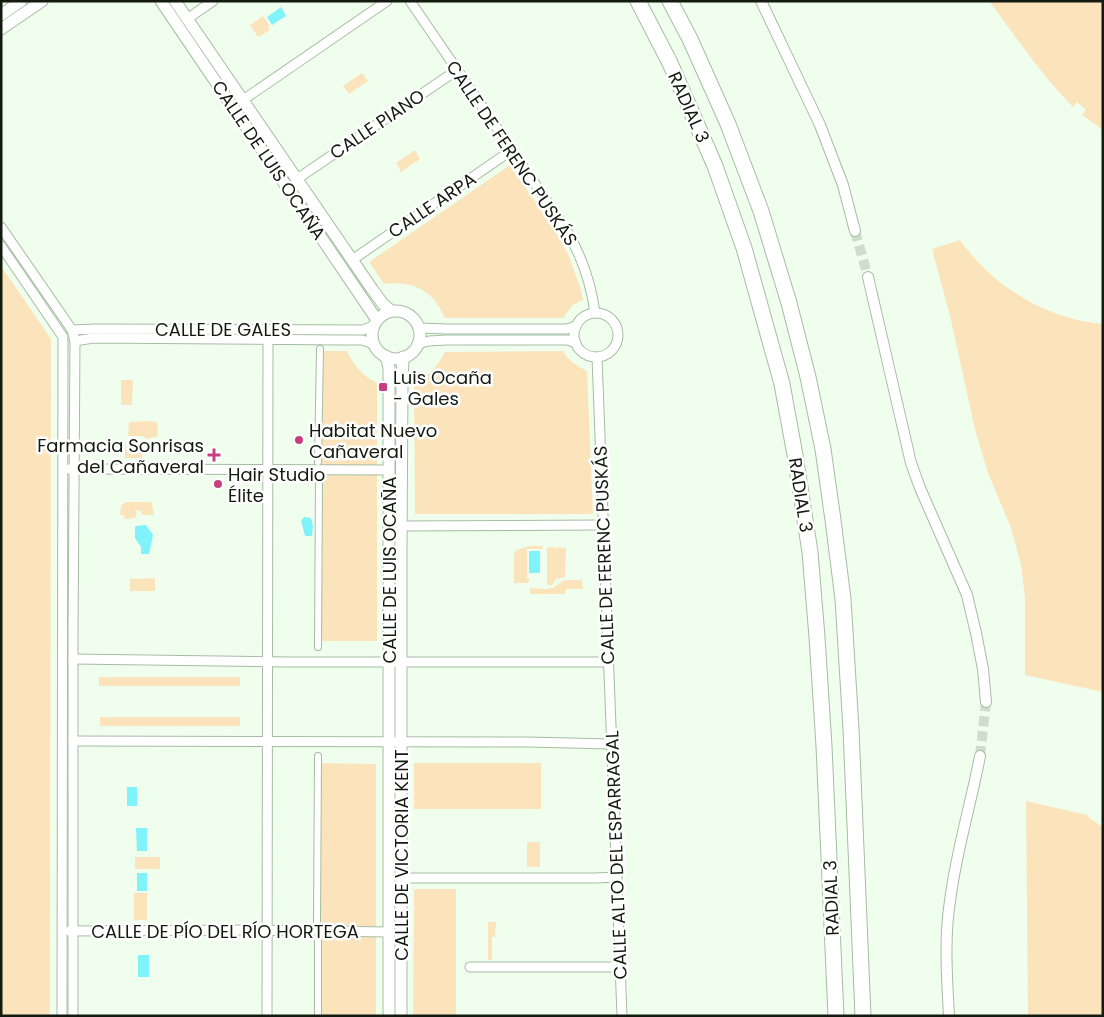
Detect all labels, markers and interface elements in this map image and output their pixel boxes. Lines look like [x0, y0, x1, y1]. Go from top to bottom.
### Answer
street label: CALLE DE FERENC PUSKÁS [440, 55, 584, 251]
street label: RADIAL 3 [662, 67, 716, 147]
street label: CALLE DE LUIS OCAÑA [206, 75, 332, 245]
street label: CALLE PIANO [325, 83, 429, 165]
street label: CALLE ARPA [383, 166, 481, 244]
street label: CALLE DE GALES [155, 317, 291, 342]
place label: Luis Ocaña - Gales [393, 365, 492, 411]
marker: Luis Ocaña - Gales [377, 381, 389, 393]
place label: Habitat Nuevo Cañaveral [309, 418, 437, 464]
place label: Farmacia Sonrisas del Cañaveral [37, 433, 204, 479]
marker: Habitat Nuevo Cañaveral [293, 434, 305, 446]
street label: CALLE DE FERENC PUSKÁS [588, 445, 620, 665]
marker: Farmacia Sonrisas del Cañaveral [208, 449, 220, 461]
street label: RADIAL 3 [783, 456, 819, 534]
place label: Hair Studio Élite [228, 462, 325, 508]
street label: CALLE DE LUIS OCAÑA [377, 476, 402, 664]
marker: Hair Studio Élite [212, 478, 224, 490]
street label: CALLE ALTO DEL ESPARRAGAL [599, 730, 633, 980]
street label: CALLE DE VICTORIA KENT [389, 749, 414, 961]
street label: RADIAL 3 [817, 860, 845, 936]
street label: CALLE DE PÍO DEL RÍO HORTEGA [91, 919, 359, 944]

